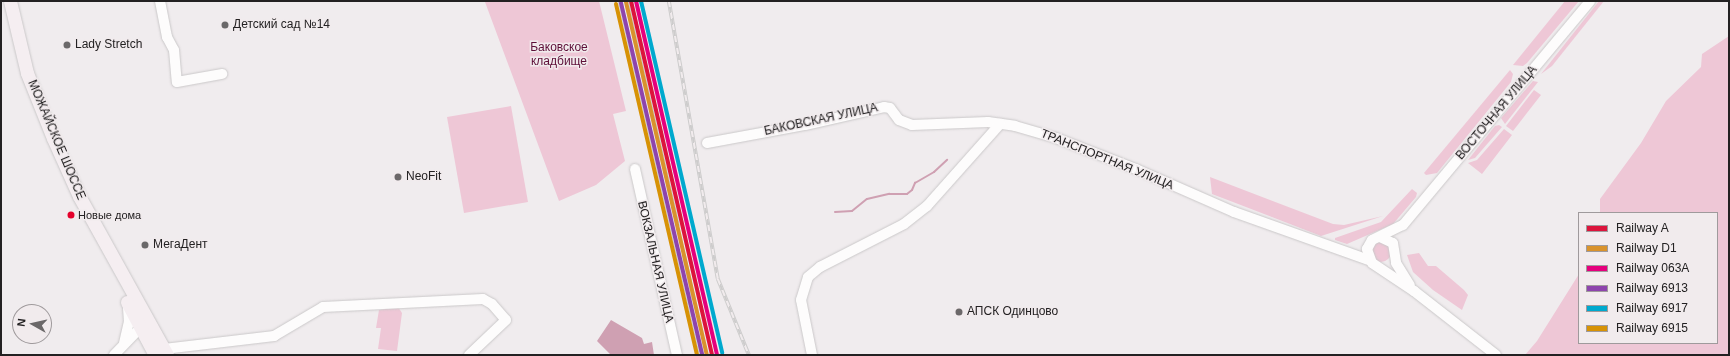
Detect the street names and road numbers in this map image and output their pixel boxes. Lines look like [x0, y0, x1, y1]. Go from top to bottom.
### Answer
street label: ВОСТОЧНАЯ УЛИЦА [1453, 63, 1541, 163]
street label: МОЖАЙСКОЕ ШОССЕ [24, 78, 88, 202]
street label: БАКОВСКАЯ УЛИЦА [763, 101, 879, 139]
street label: ТРАНСПОРТНАЯ УЛИЦА [1039, 127, 1175, 193]
street label: ВОКЗАЛЬНАЯ УЛИЦА [634, 200, 676, 324]

